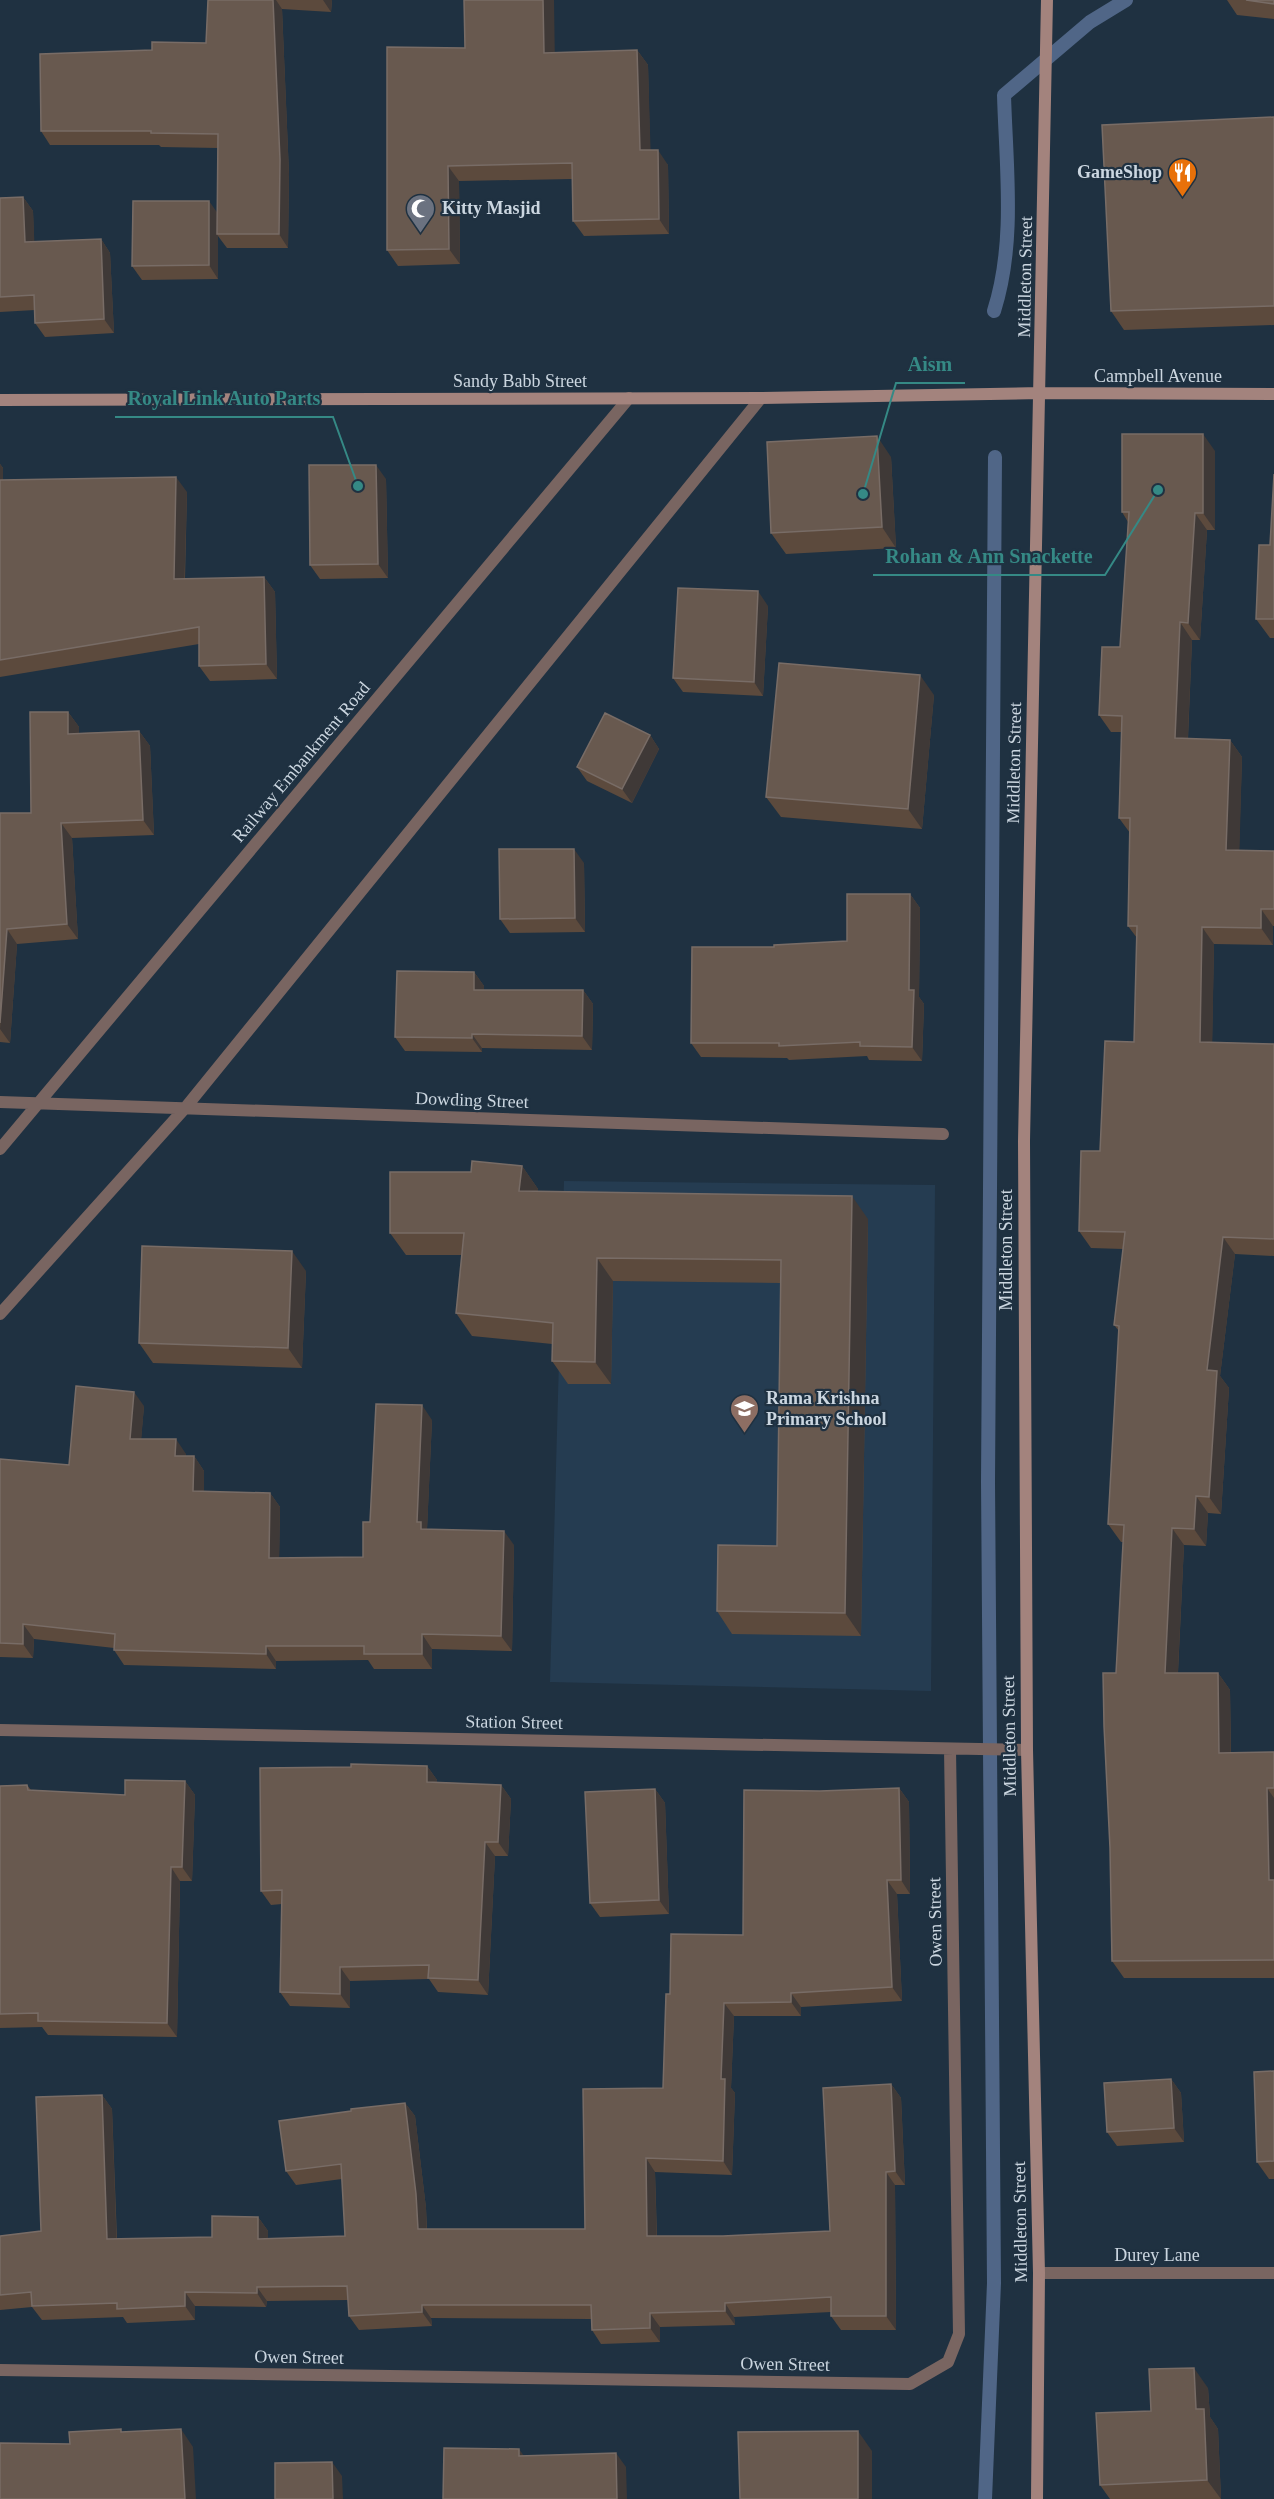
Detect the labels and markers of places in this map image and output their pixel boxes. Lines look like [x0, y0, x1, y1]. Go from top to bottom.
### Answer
restaurant icon: GameShop [1167, 156, 1199, 198]
place label: GameShop [1077, 162, 1162, 182]
mosque icon: Kitty Masjid [405, 192, 437, 234]
place label: Kitty Masjid [442, 198, 541, 218]
callout: Aism [896, 345, 965, 383]
callout: Royal Link Auto Parts [115, 379, 333, 417]
callout: Rohan & Ann Snackette [873, 537, 1105, 575]
place label: Rama Krishna Primary School [766, 1388, 886, 1429]
school or university icon: Rama Krishna Primary School [729, 1392, 761, 1434]

